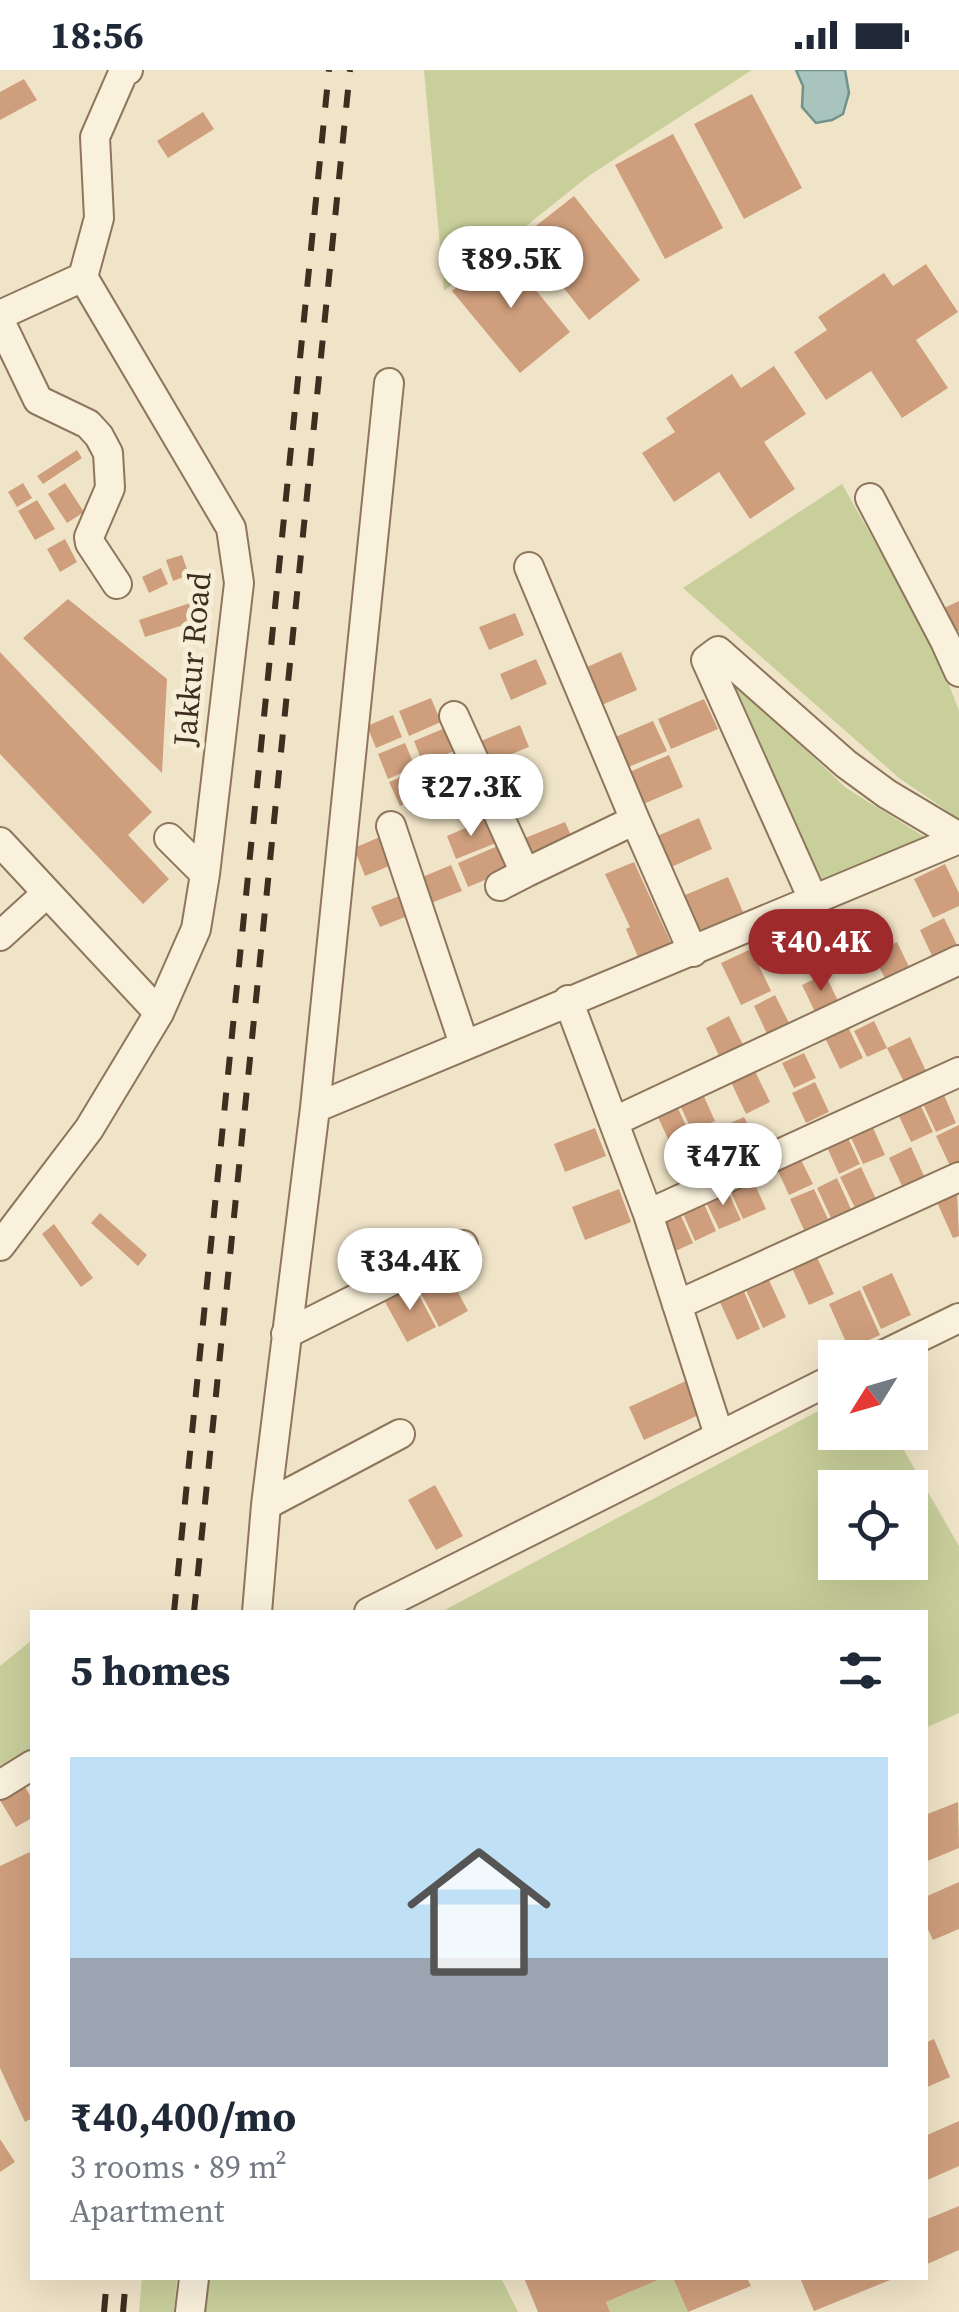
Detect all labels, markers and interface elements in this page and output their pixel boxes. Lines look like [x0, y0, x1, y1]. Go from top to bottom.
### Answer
text: 18:56 [50, 9, 144, 61]
pin: ₹89.5K [430, 226, 592, 311]
text: ₹89.5K [460, 236, 562, 280]
street label: Jakkur Road [162, 570, 222, 749]
pin: ₹27.3K [390, 754, 552, 839]
text: ₹27.3K [420, 764, 522, 808]
pin: ₹40.4K [740, 909, 902, 994]
text: ₹40.4K [770, 919, 872, 963]
pin: ₹47K [664, 1123, 782, 1208]
text: ₹47K [686, 1133, 760, 1177]
pin: ₹34.4K [329, 1228, 491, 1313]
text: ₹34.4K [359, 1238, 461, 1282]
north arrow [818, 1340, 928, 1450]
map controls [818, 1340, 928, 1580]
button: locate [818, 1470, 928, 1580]
text: 5 homes [70, 1641, 230, 1699]
icon: filters [833, 1643, 888, 1698]
icon: home [389, 1822, 569, 2002]
text: ₹40,400/mo [70, 2087, 296, 2145]
text: 3 rooms · 89 m² [70, 2145, 287, 2189]
text: Apartment [70, 2189, 224, 2233]

